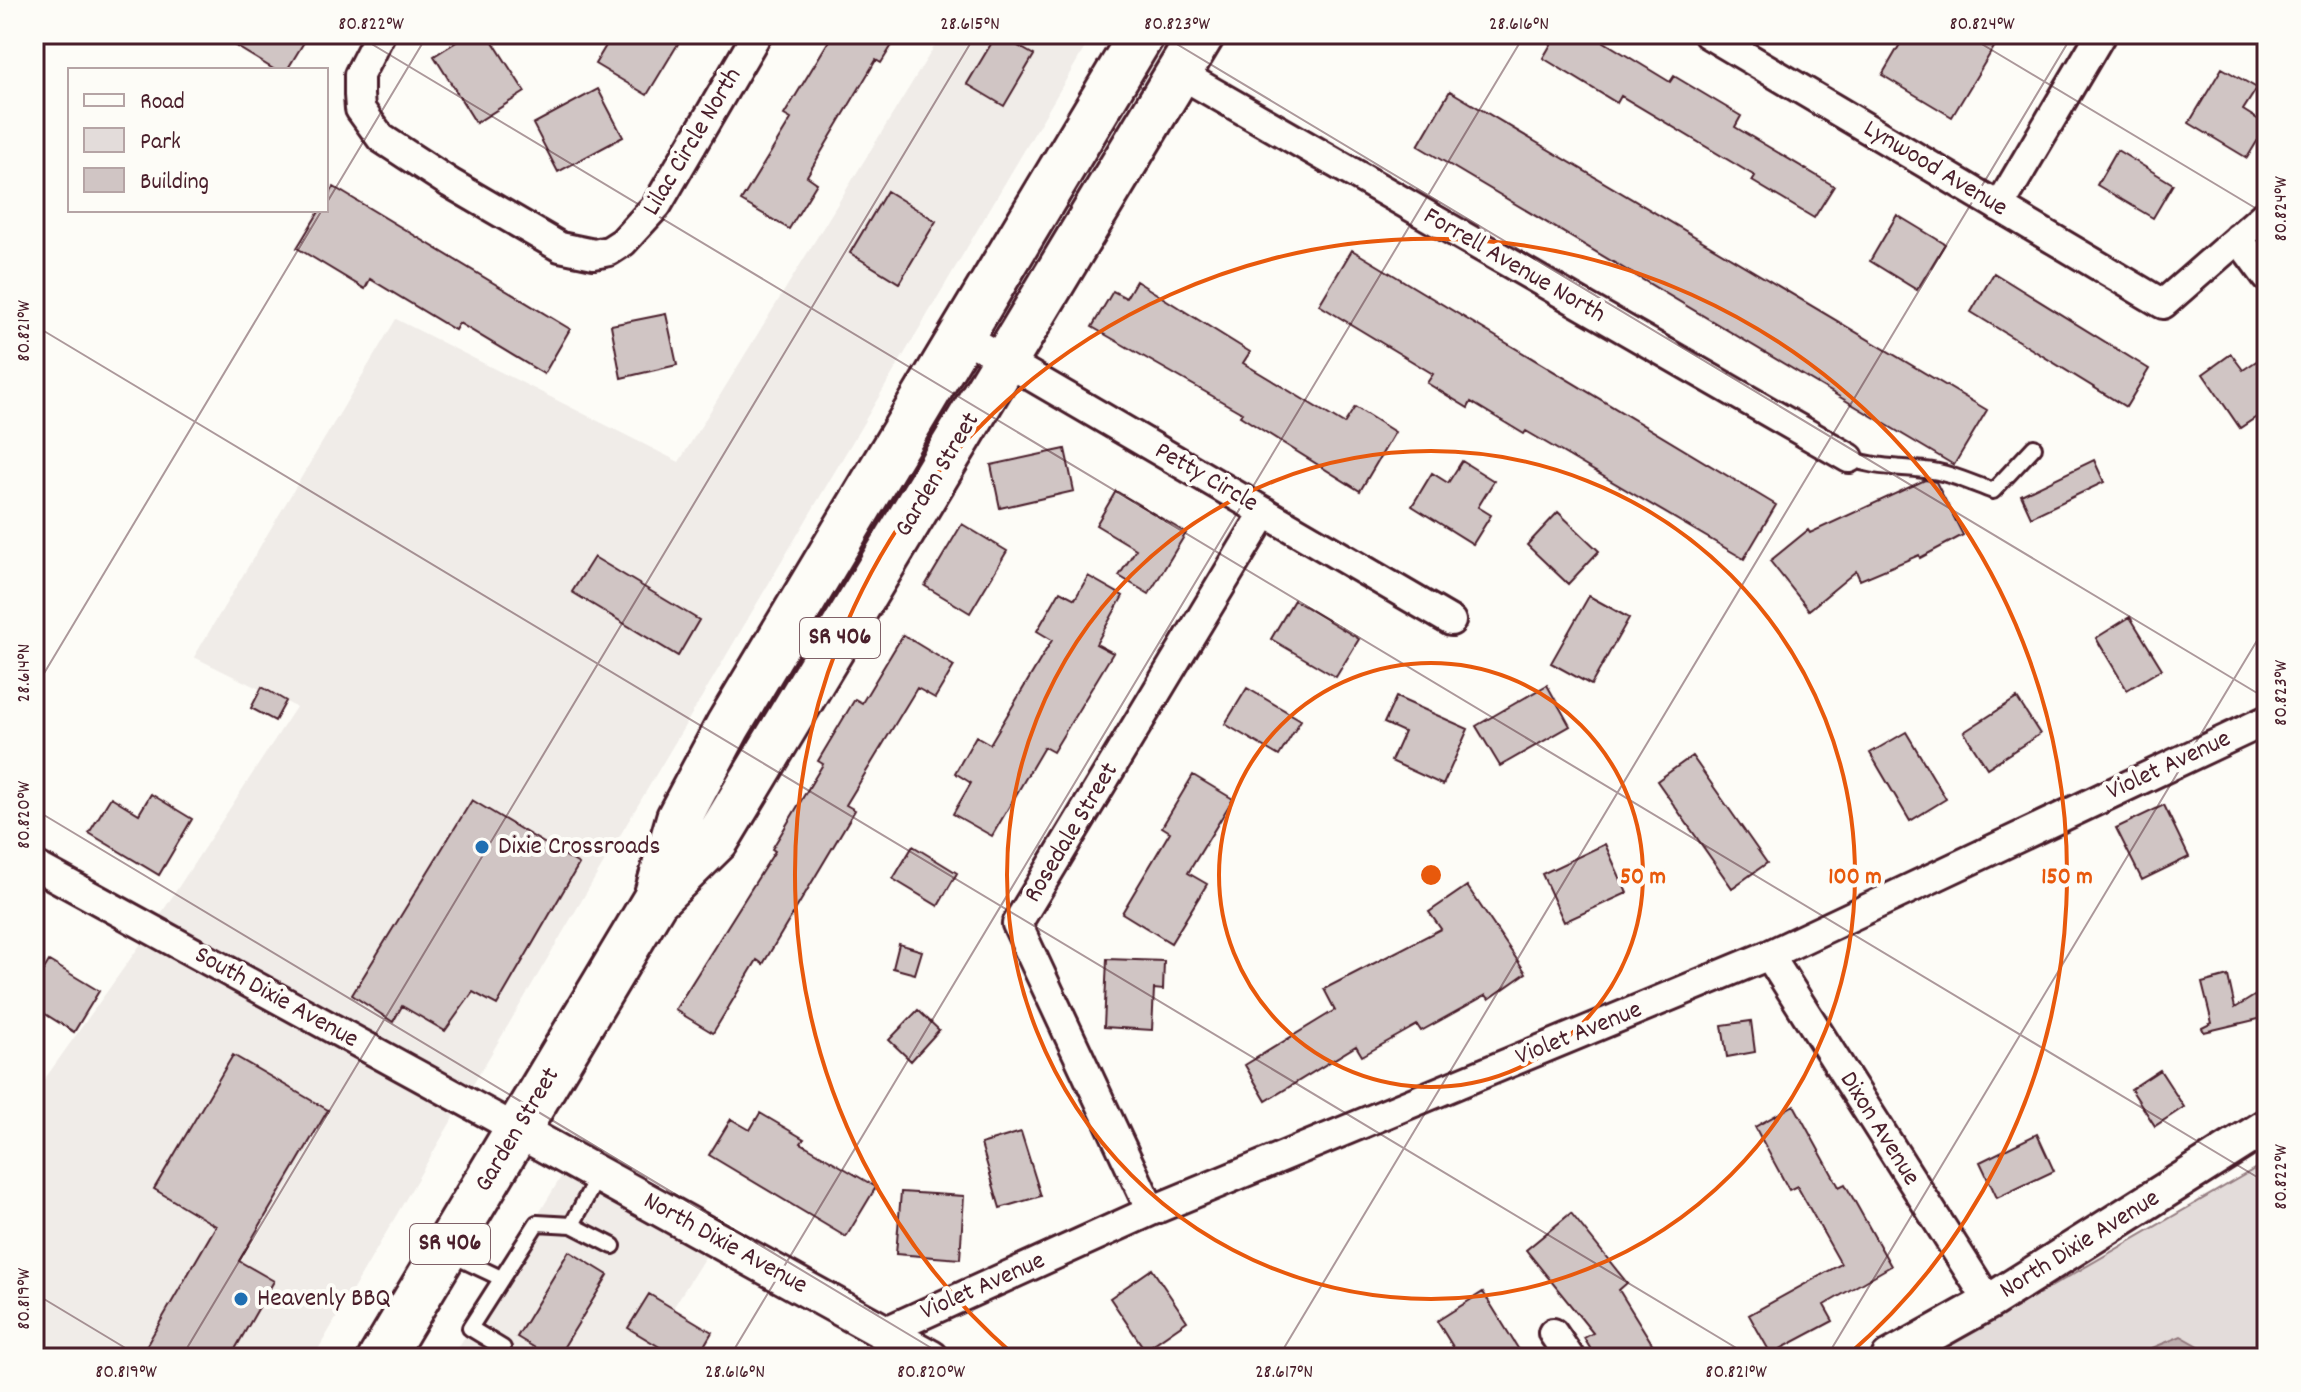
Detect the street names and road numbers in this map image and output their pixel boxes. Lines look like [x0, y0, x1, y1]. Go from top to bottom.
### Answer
street label: Lilac Circle North [634, 61, 752, 223]
street label: Lynwood Avenue [1856, 111, 2014, 227]
street label: Forrell Avenue North [1416, 199, 1612, 333]
street label: Garden Street [886, 405, 990, 544]
street label: Petty Circle [1147, 433, 1265, 523]
road number: SR 406 [800, 618, 880, 658]
street label: Violet Avenue [2101, 721, 2237, 811]
street label: Rosedale Street [1016, 756, 1129, 910]
street label: South Dixie Avenue [187, 938, 365, 1058]
street label: Violet Avenue [1510, 992, 1648, 1076]
street label: Garden Street [466, 1060, 570, 1199]
street label: Dixon Avenue [1829, 1065, 1929, 1193]
street label: North Dixie Avenue [1993, 1181, 2167, 1309]
street label: North Dixie Avenue [636, 1184, 814, 1304]
road number: SR 406 [410, 1224, 490, 1264]
street label: Violet Avenue [915, 1243, 1051, 1331]

